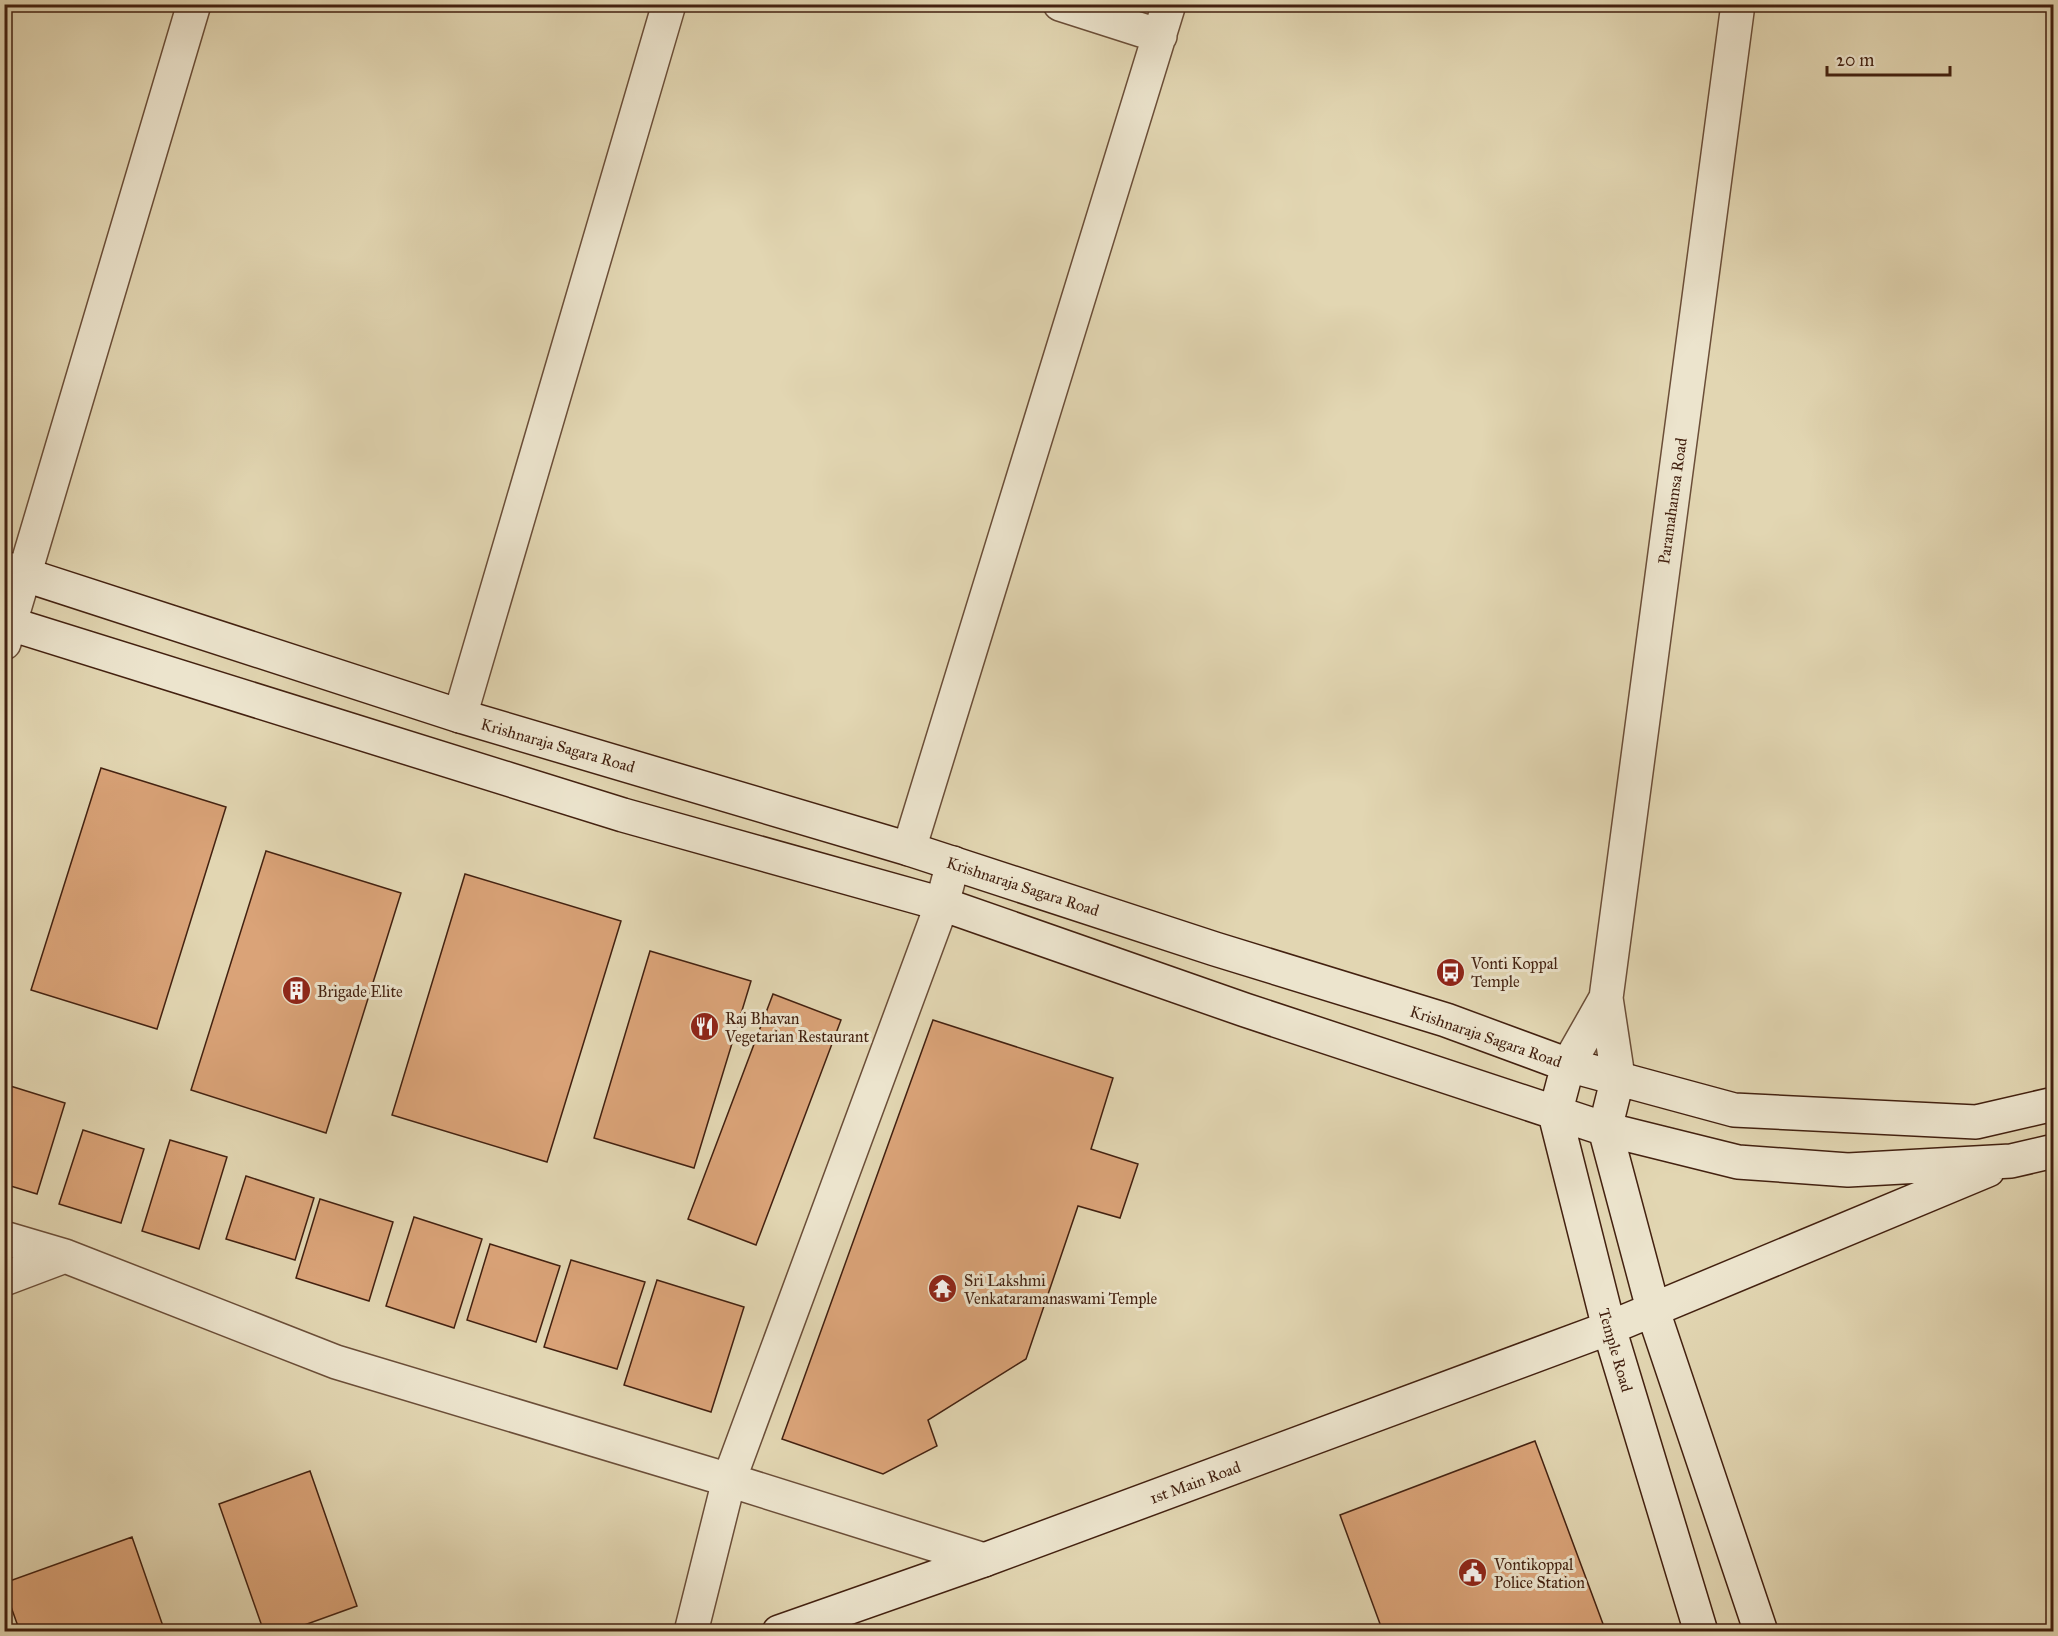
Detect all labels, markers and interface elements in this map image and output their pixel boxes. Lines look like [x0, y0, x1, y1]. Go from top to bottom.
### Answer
scale bar [1827, 39, 1950, 77]
text: 20 m [1836, 49, 1874, 71]
street label: Paramahamsa Road [1654, 436, 1691, 566]
street label: Krishnaraja Sagara Road [478, 714, 637, 778]
street label: Krishnaraja Sagara Road [944, 853, 1102, 921]
place label: Vonti Koppal Temple [1470, 954, 1558, 991]
bus stop icon: Vonti Koppal Temple [1434, 956, 1466, 988]
building icon: Brigade Elite [280, 975, 312, 1007]
place label: Brigade Elite [317, 982, 403, 1002]
street label: Krishnaraja Sagara Road [1407, 1002, 1564, 1072]
place label: Raj Bhavan Vegetarian Restaurant [724, 1009, 869, 1047]
restaurant icon: Raj Bhavan Vegetarian Restaurant [688, 1011, 720, 1043]
place label: Sri Lakshmi Venkataramanaswami Temple [963, 1271, 1158, 1308]
temple icon: Sri Lakshmi Venkataramanaswami Temple [927, 1273, 959, 1305]
street label: Temple Road [1595, 1306, 1637, 1394]
street label: 1st Main Road [1147, 1457, 1243, 1508]
place label: Vontikoppal Police Station [1493, 1555, 1585, 1592]
public building icon: Vontikoppal Police Station [1457, 1557, 1489, 1589]

